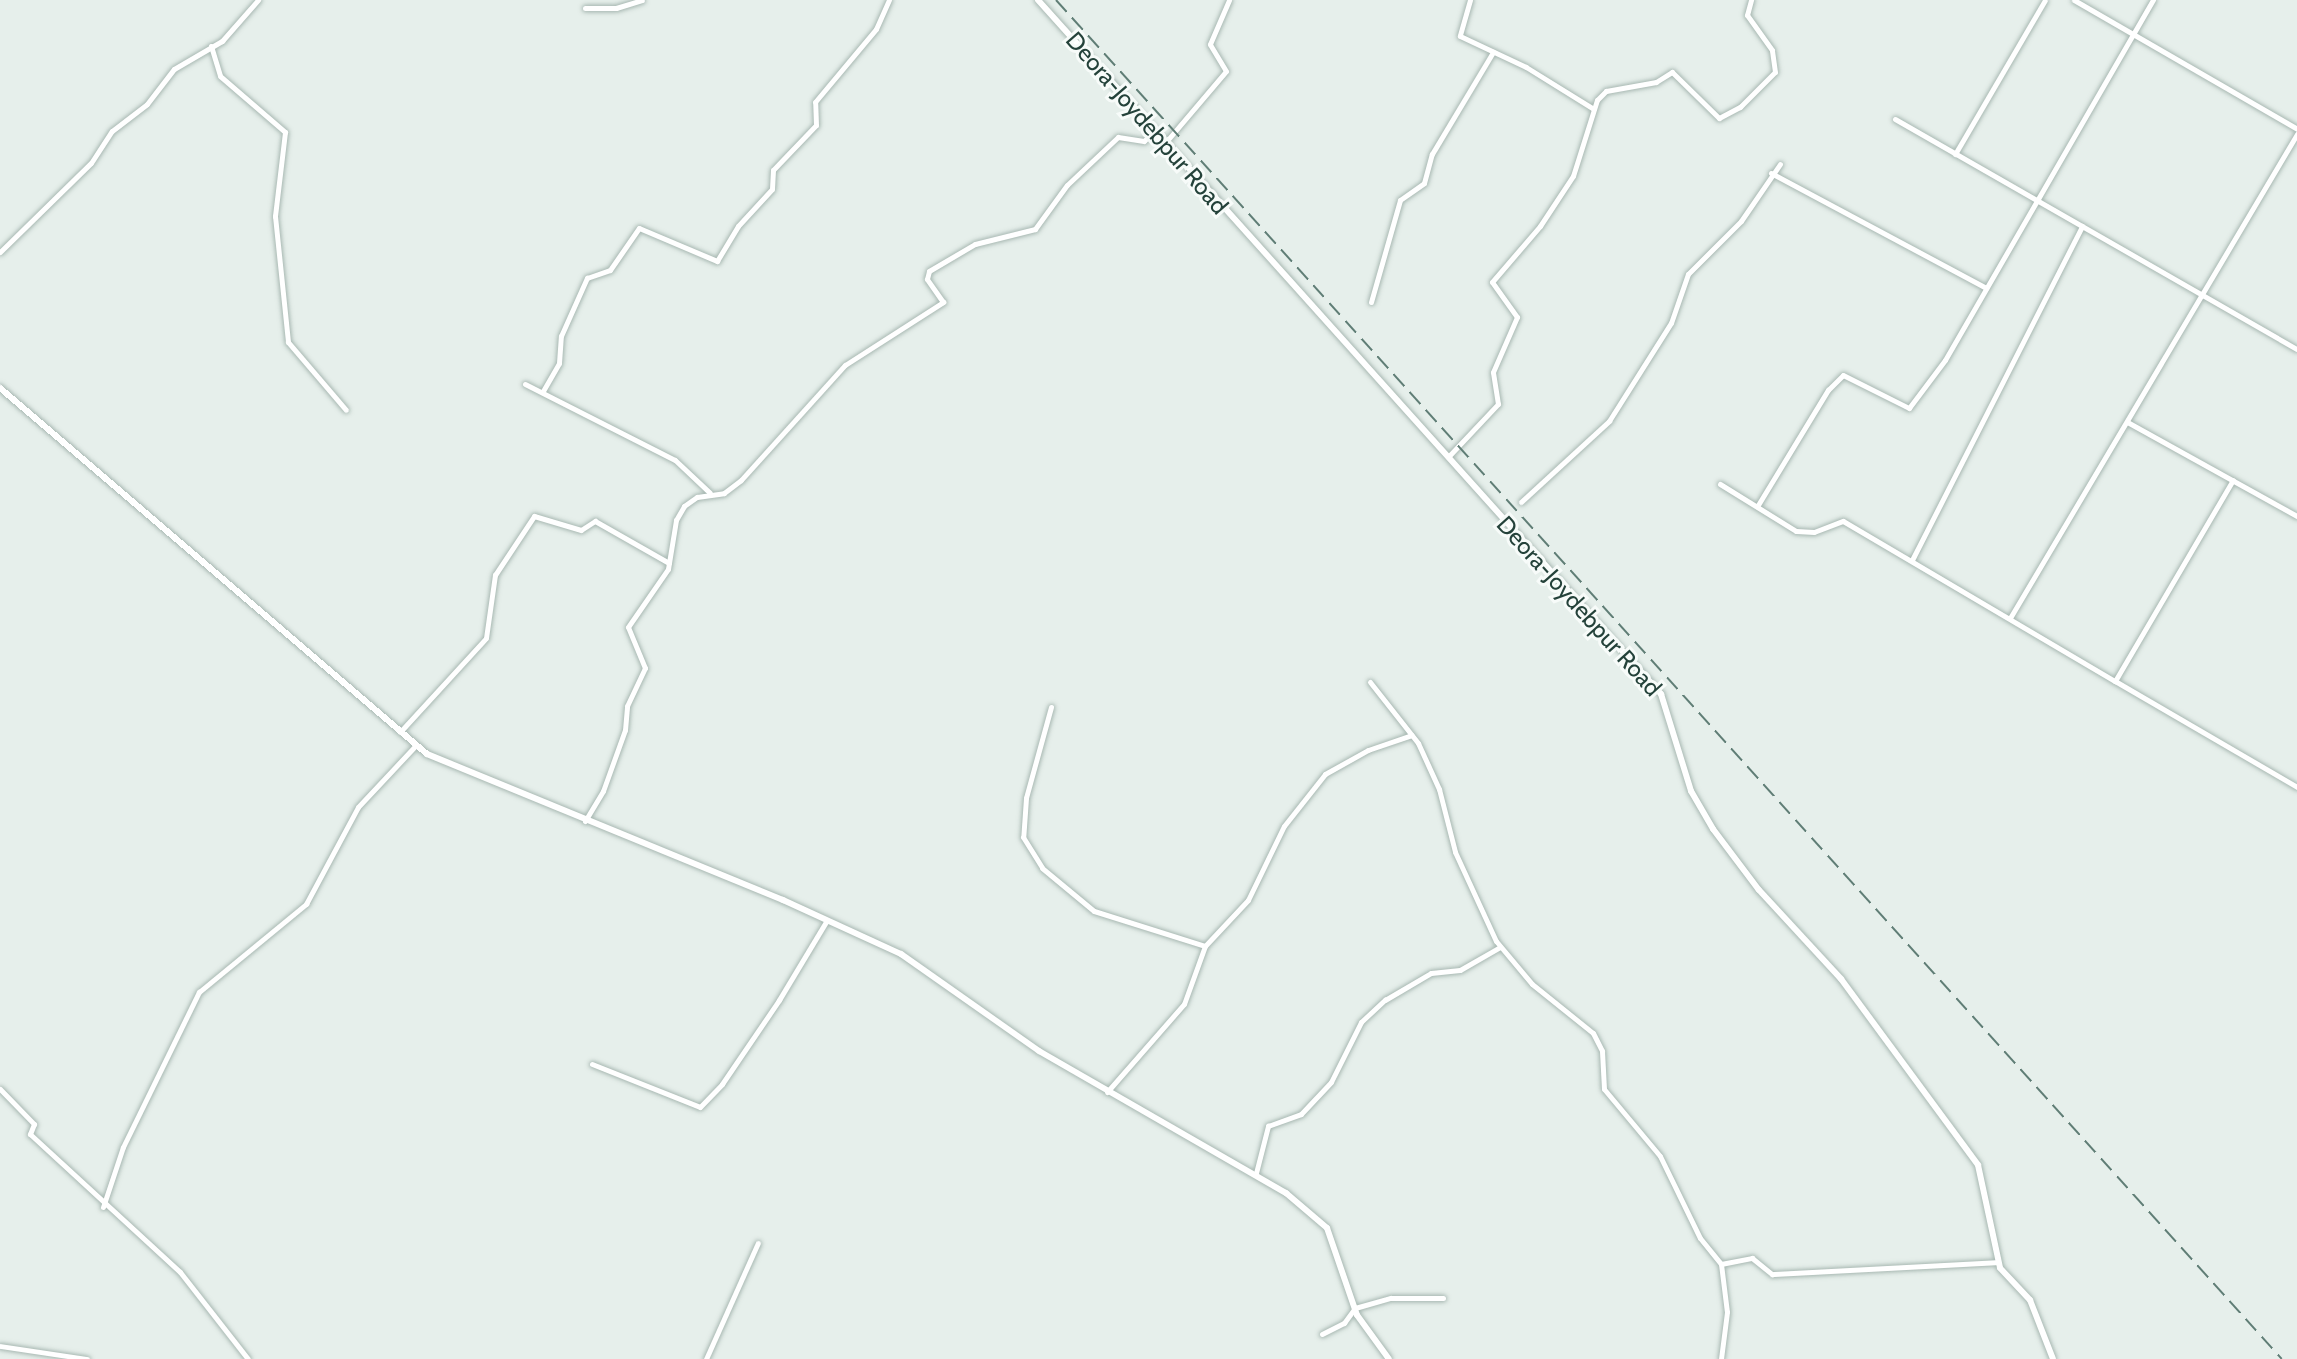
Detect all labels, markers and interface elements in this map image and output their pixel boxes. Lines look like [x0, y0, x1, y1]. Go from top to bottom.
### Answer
street label: Deora-Joydebpur Road [1060, 26, 1234, 220]
street label: Deora-Joydebpur Road [1491, 510, 1667, 702]

